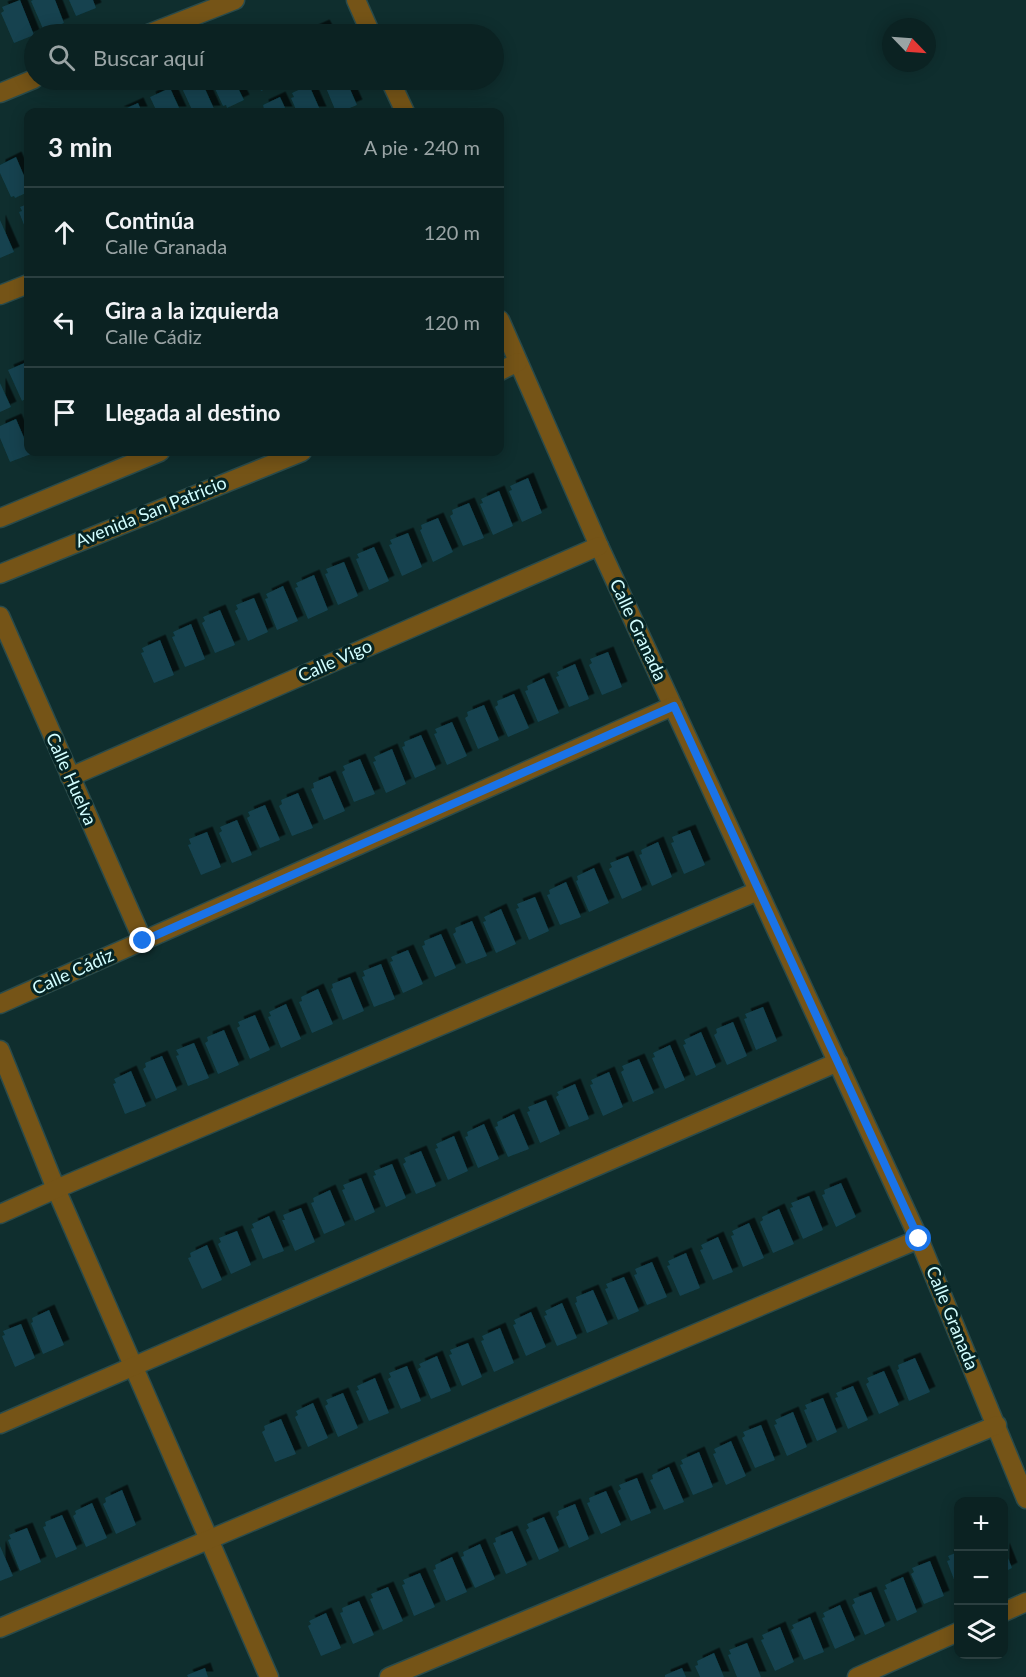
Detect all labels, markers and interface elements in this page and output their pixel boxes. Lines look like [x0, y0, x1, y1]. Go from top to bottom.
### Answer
north arrow [882, 18, 936, 72]
search box [24, 24, 504, 90]
icon: search [45, 41, 78, 74]
text: Buscar aquí [93, 44, 204, 71]
text: 3 min [48, 131, 112, 163]
text: A pie · 240 m [364, 135, 480, 159]
text: Continúa [105, 207, 194, 234]
icon: ahead [48, 216, 81, 249]
text: 120 m [424, 220, 480, 244]
text: Calle Granada [105, 234, 227, 258]
text: Gira a la izquierda [105, 297, 279, 324]
icon: left [48, 306, 81, 339]
text: 120 m [424, 310, 480, 334]
text: Calle Cádiz [105, 324, 202, 348]
icon: arrive [48, 396, 81, 429]
text: Llegada al destino [105, 399, 281, 426]
street label: Avenida San Patricio [72, 471, 229, 551]
street label: Calle Granada [606, 575, 672, 684]
street label: Calle Vigo [294, 634, 375, 686]
street label: Calle Huelva [42, 729, 102, 828]
route end [129, 927, 155, 953]
street label: Calle Cádiz [28, 943, 117, 999]
route start [905, 1225, 931, 1251]
street label: Calle Granada [922, 1263, 984, 1373]
map controls [954, 1497, 1008, 1659]
button: + [954, 1497, 1008, 1551]
button: − [954, 1551, 1008, 1605]
button: layers [954, 1605, 1008, 1659]

